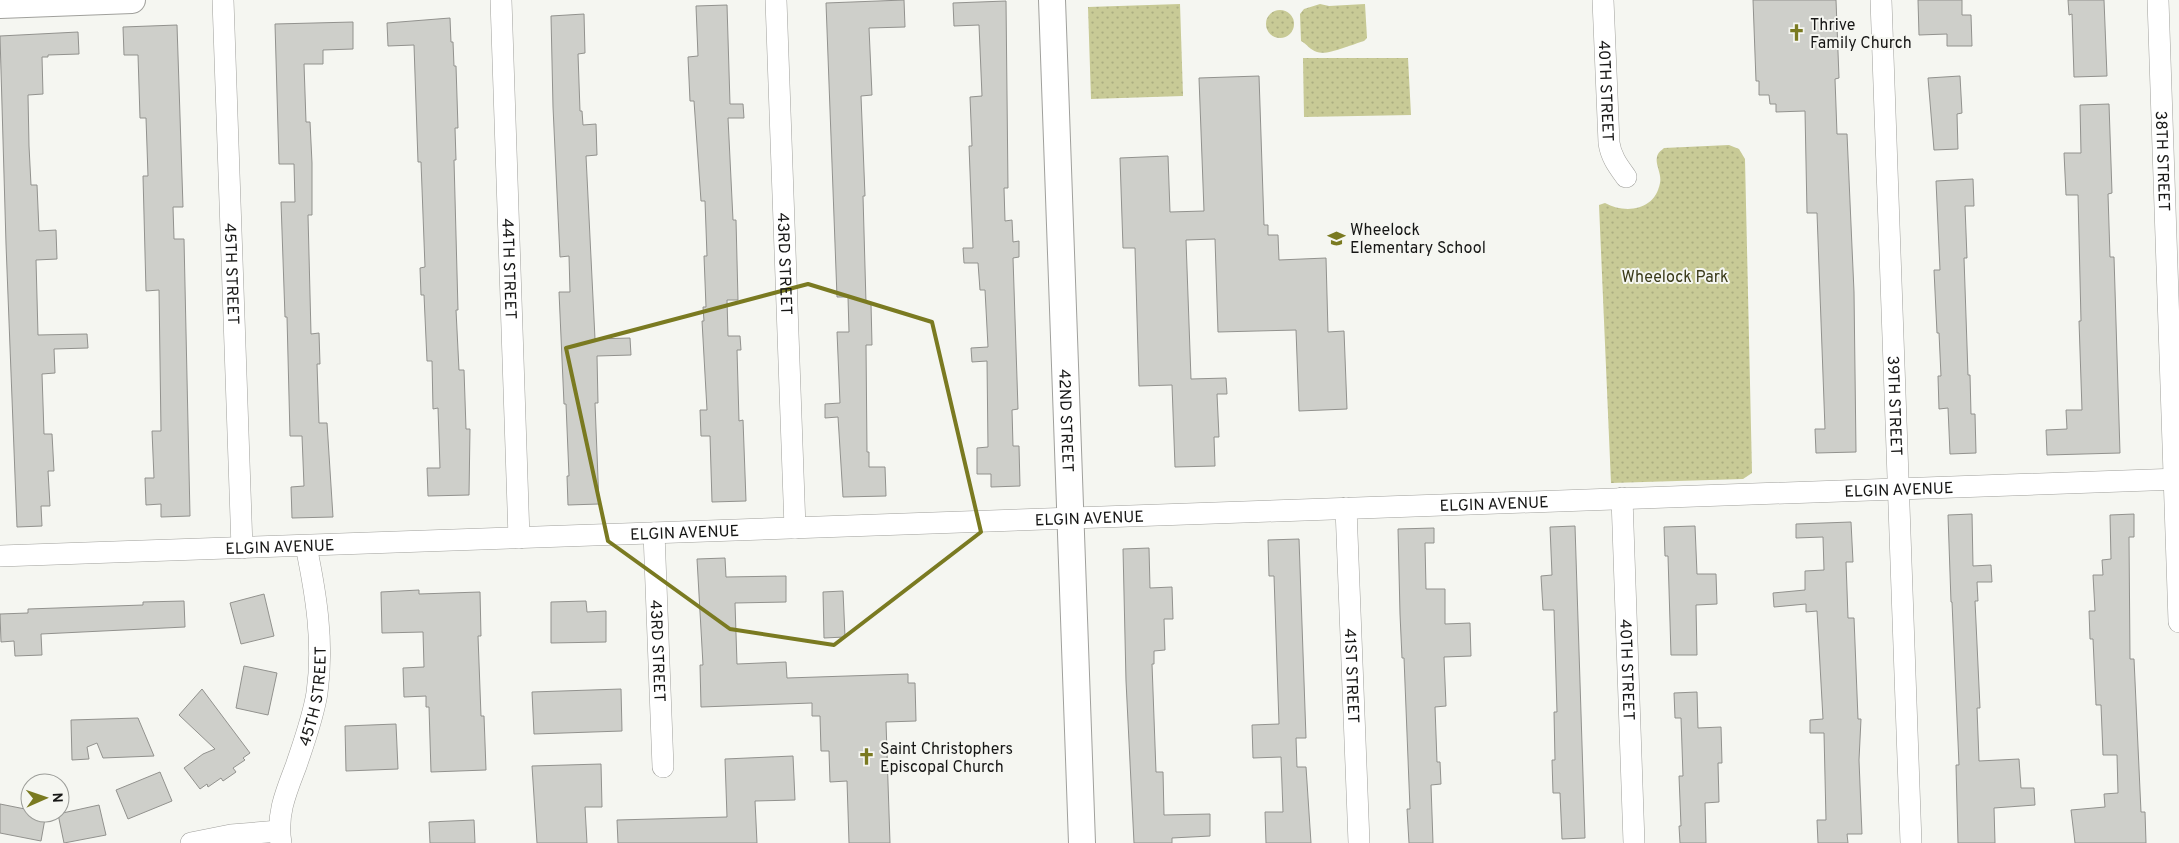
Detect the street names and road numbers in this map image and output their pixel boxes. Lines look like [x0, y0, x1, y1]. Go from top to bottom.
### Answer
street label: 40TH STREET [1593, 40, 1617, 142]
street label: 38TH STREET [2150, 110, 2173, 212]
street label: 43RD STREET [772, 212, 795, 315]
street label: 44TH STREET [496, 218, 520, 320]
street label: 45TH STREET [219, 223, 242, 325]
street label: 39TH STREET [1882, 355, 1905, 456]
street label: 42ND STREET [1053, 369, 1077, 473]
street label: ELGIN AVENUE [1844, 479, 1954, 503]
street label: ELGIN AVENUE [1439, 493, 1549, 517]
street label: ELGIN AVENUE [1035, 508, 1144, 531]
street label: ELGIN AVENUE [630, 522, 740, 546]
street label: ELGIN AVENUE [225, 536, 335, 560]
street label: 43RD STREET [645, 599, 668, 703]
street label: 40TH STREET [1614, 619, 1638, 721]
street label: 41ST STREET [1339, 628, 1362, 724]
street label: 45TH STREET [295, 646, 332, 749]

